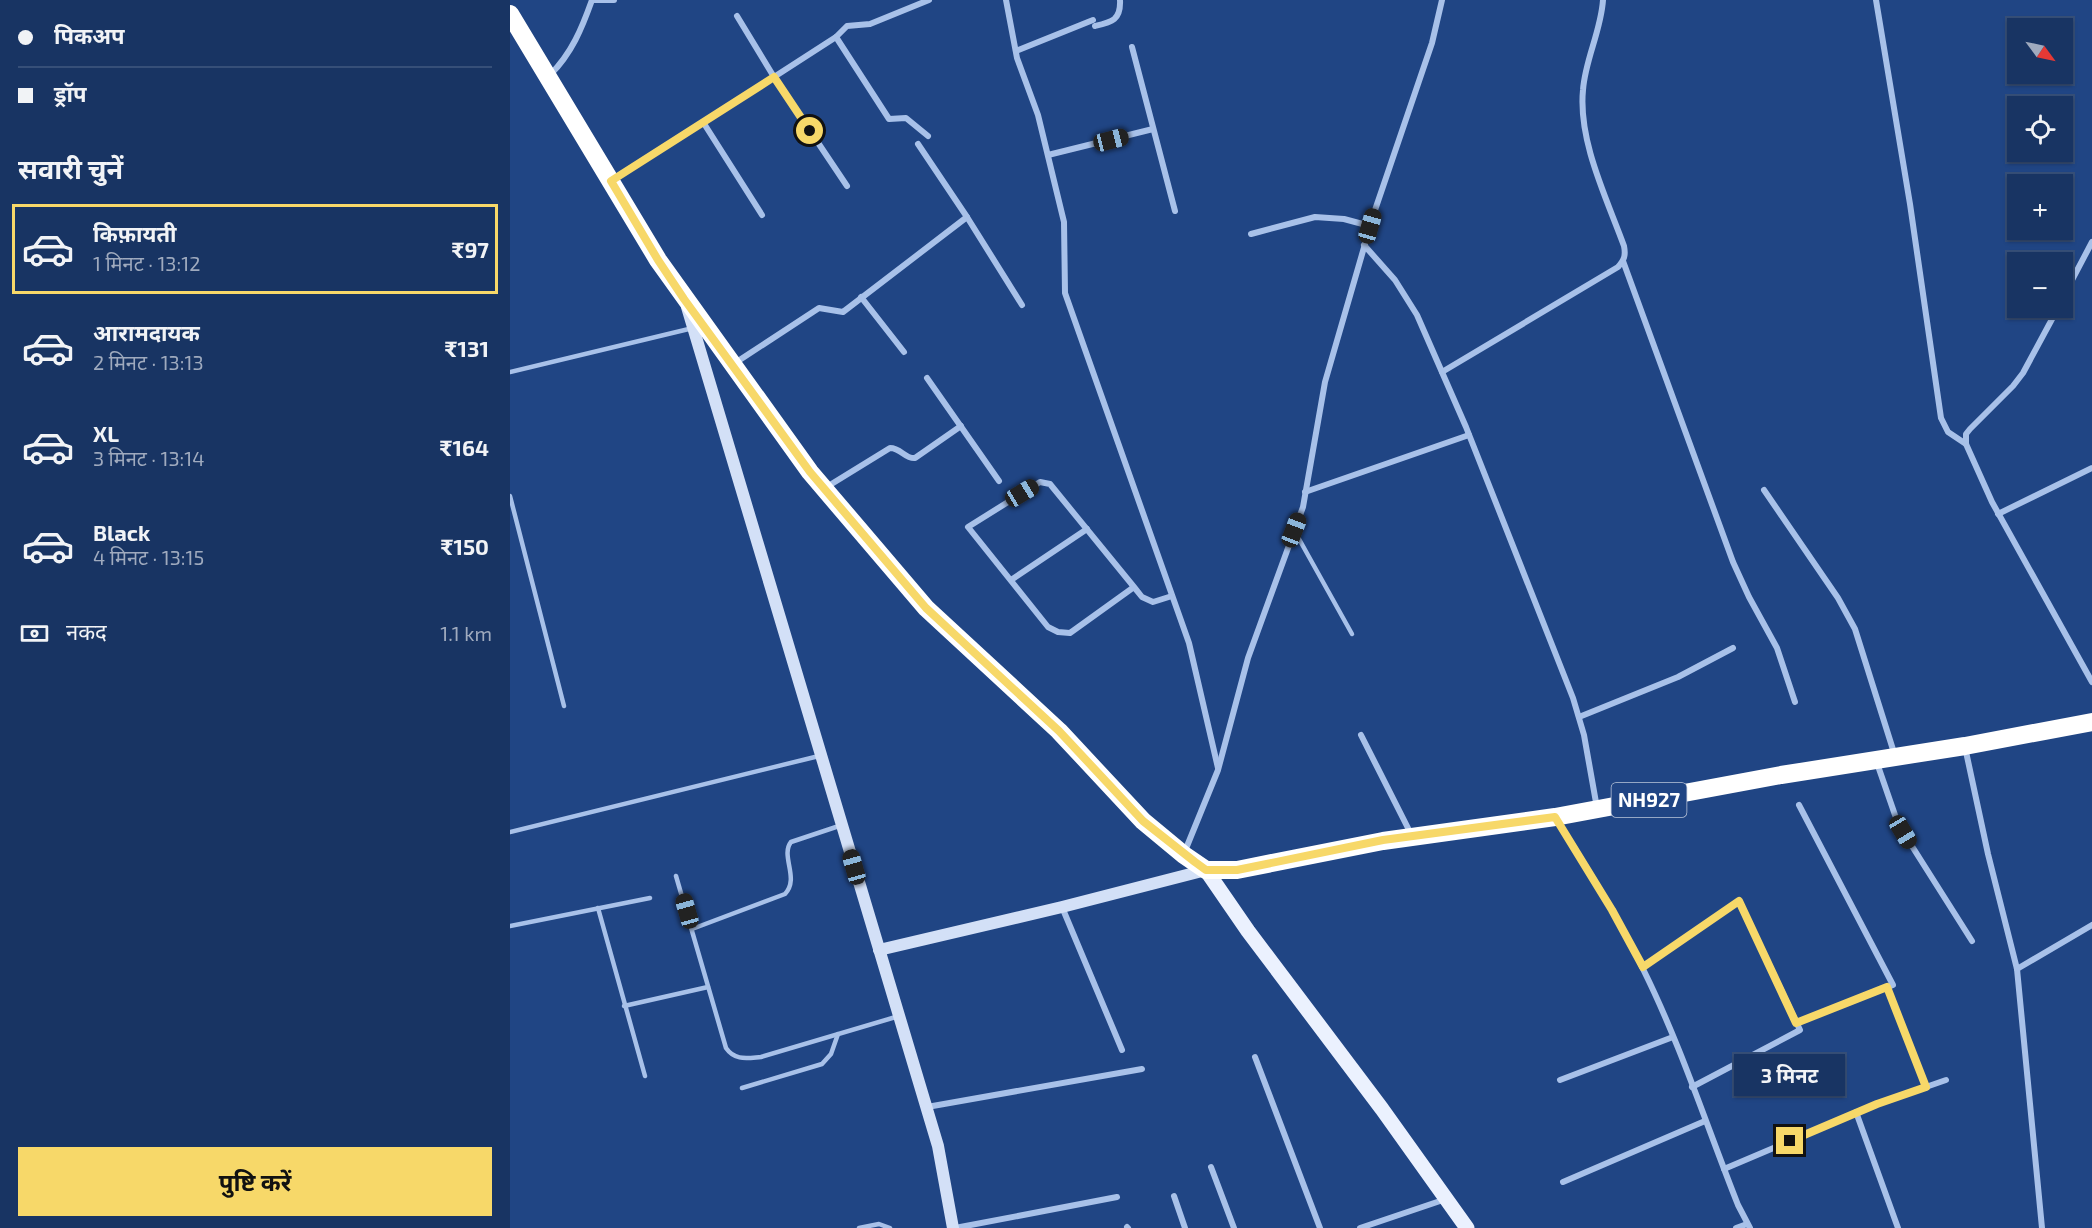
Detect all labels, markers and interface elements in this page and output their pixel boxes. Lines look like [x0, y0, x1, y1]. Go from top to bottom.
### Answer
north arrow [2007, 18, 2073, 84]
map controls [2007, 18, 2073, 318]
text: पिकअप [54, 22, 125, 48]
text: ड्रॉप [54, 80, 87, 106]
button: locate [2007, 96, 2073, 162]
route start [796, 117, 823, 144]
car [1091, 127, 1131, 153]
text: सवारी चुनें [18, 152, 123, 184]
button: + [2007, 174, 2073, 240]
car [1356, 206, 1384, 246]
text: किफ़ायती [93, 220, 177, 246]
icon: car [21, 222, 75, 276]
text: ₹97 [451, 236, 489, 262]
text: 1 मिनट · 13:12 [93, 251, 200, 275]
button: − [2007, 252, 2073, 318]
text: आरामदायक [93, 319, 200, 345]
icon: car [21, 321, 75, 375]
text: ₹131 [445, 335, 489, 361]
text: 2 मिनट · 13:13 [93, 350, 204, 374]
icon: car [21, 420, 75, 474]
text: XL [93, 420, 119, 446]
text: ₹164 [439, 434, 489, 460]
text: 3 मिनट · 13:14 [93, 446, 205, 470]
car [1002, 476, 1042, 510]
car [1279, 510, 1309, 550]
icon: car [21, 519, 75, 573]
text: Black [93, 519, 150, 545]
text: ₹150 [440, 533, 489, 559]
text: 4 मिनट · 13:15 [93, 545, 204, 569]
icon: cash [18, 617, 51, 650]
text: नकद [66, 618, 107, 644]
text: 1.1 km [440, 621, 492, 645]
road number: NH927 [1612, 783, 1686, 817]
car [1886, 812, 1920, 852]
car [840, 847, 868, 887]
car [673, 891, 701, 931]
callout: 3 मिनट [1734, 1054, 1846, 1096]
text: 3 मिनट [1761, 1063, 1818, 1087]
route end [1776, 1127, 1803, 1154]
button: पुष्टि करें [18, 1147, 492, 1216]

